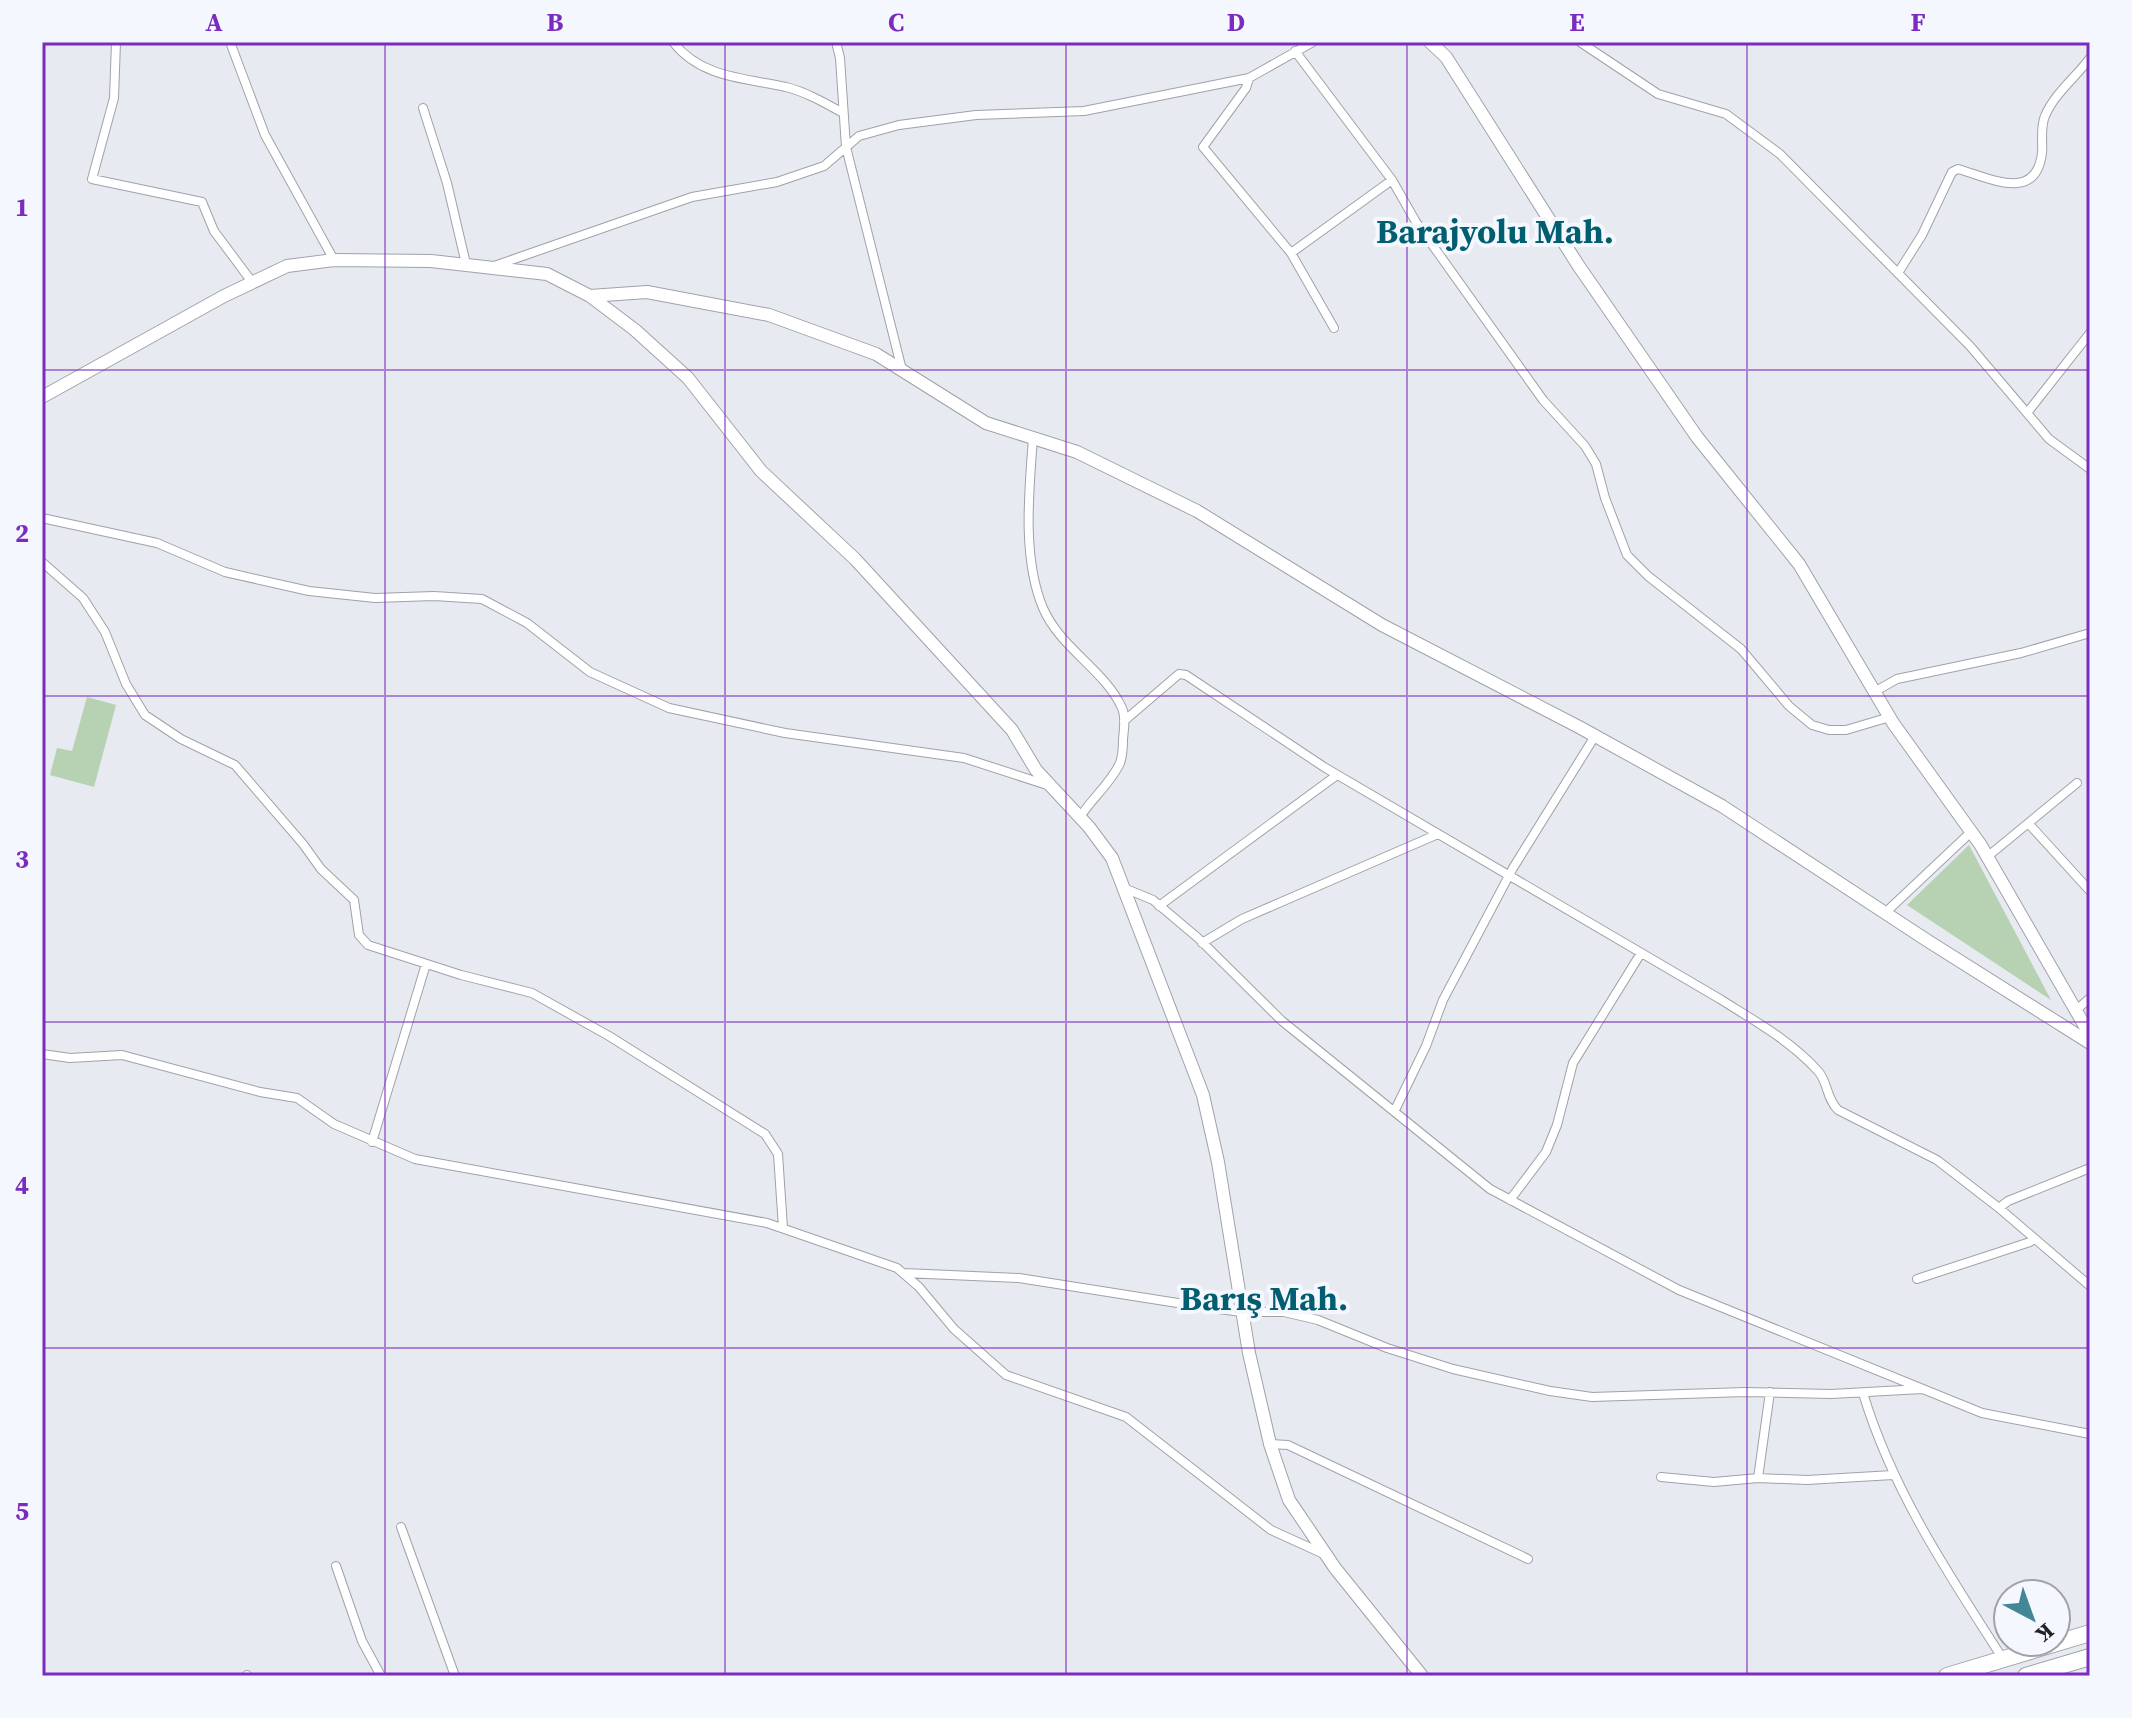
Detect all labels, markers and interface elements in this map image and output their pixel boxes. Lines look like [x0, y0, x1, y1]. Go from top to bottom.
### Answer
text: A [205, 4, 223, 40]
text: B [547, 4, 564, 40]
text: C [888, 4, 904, 40]
text: D [1227, 4, 1245, 40]
text: E [1569, 4, 1585, 40]
text: F [1910, 4, 1926, 40]
text: 1 [15, 189, 29, 225]
district label: Barajyolu Mah. [1376, 208, 1614, 254]
text: 2 [15, 515, 29, 551]
text: 3 [15, 841, 29, 877]
text: 4 [15, 1167, 29, 1203]
district label: Barış Mah. [1180, 1275, 1348, 1321]
text: 5 [15, 1493, 29, 1529]
north arrow [1992, 1578, 2072, 1658]
text: K [2029, 1617, 2061, 1650]

